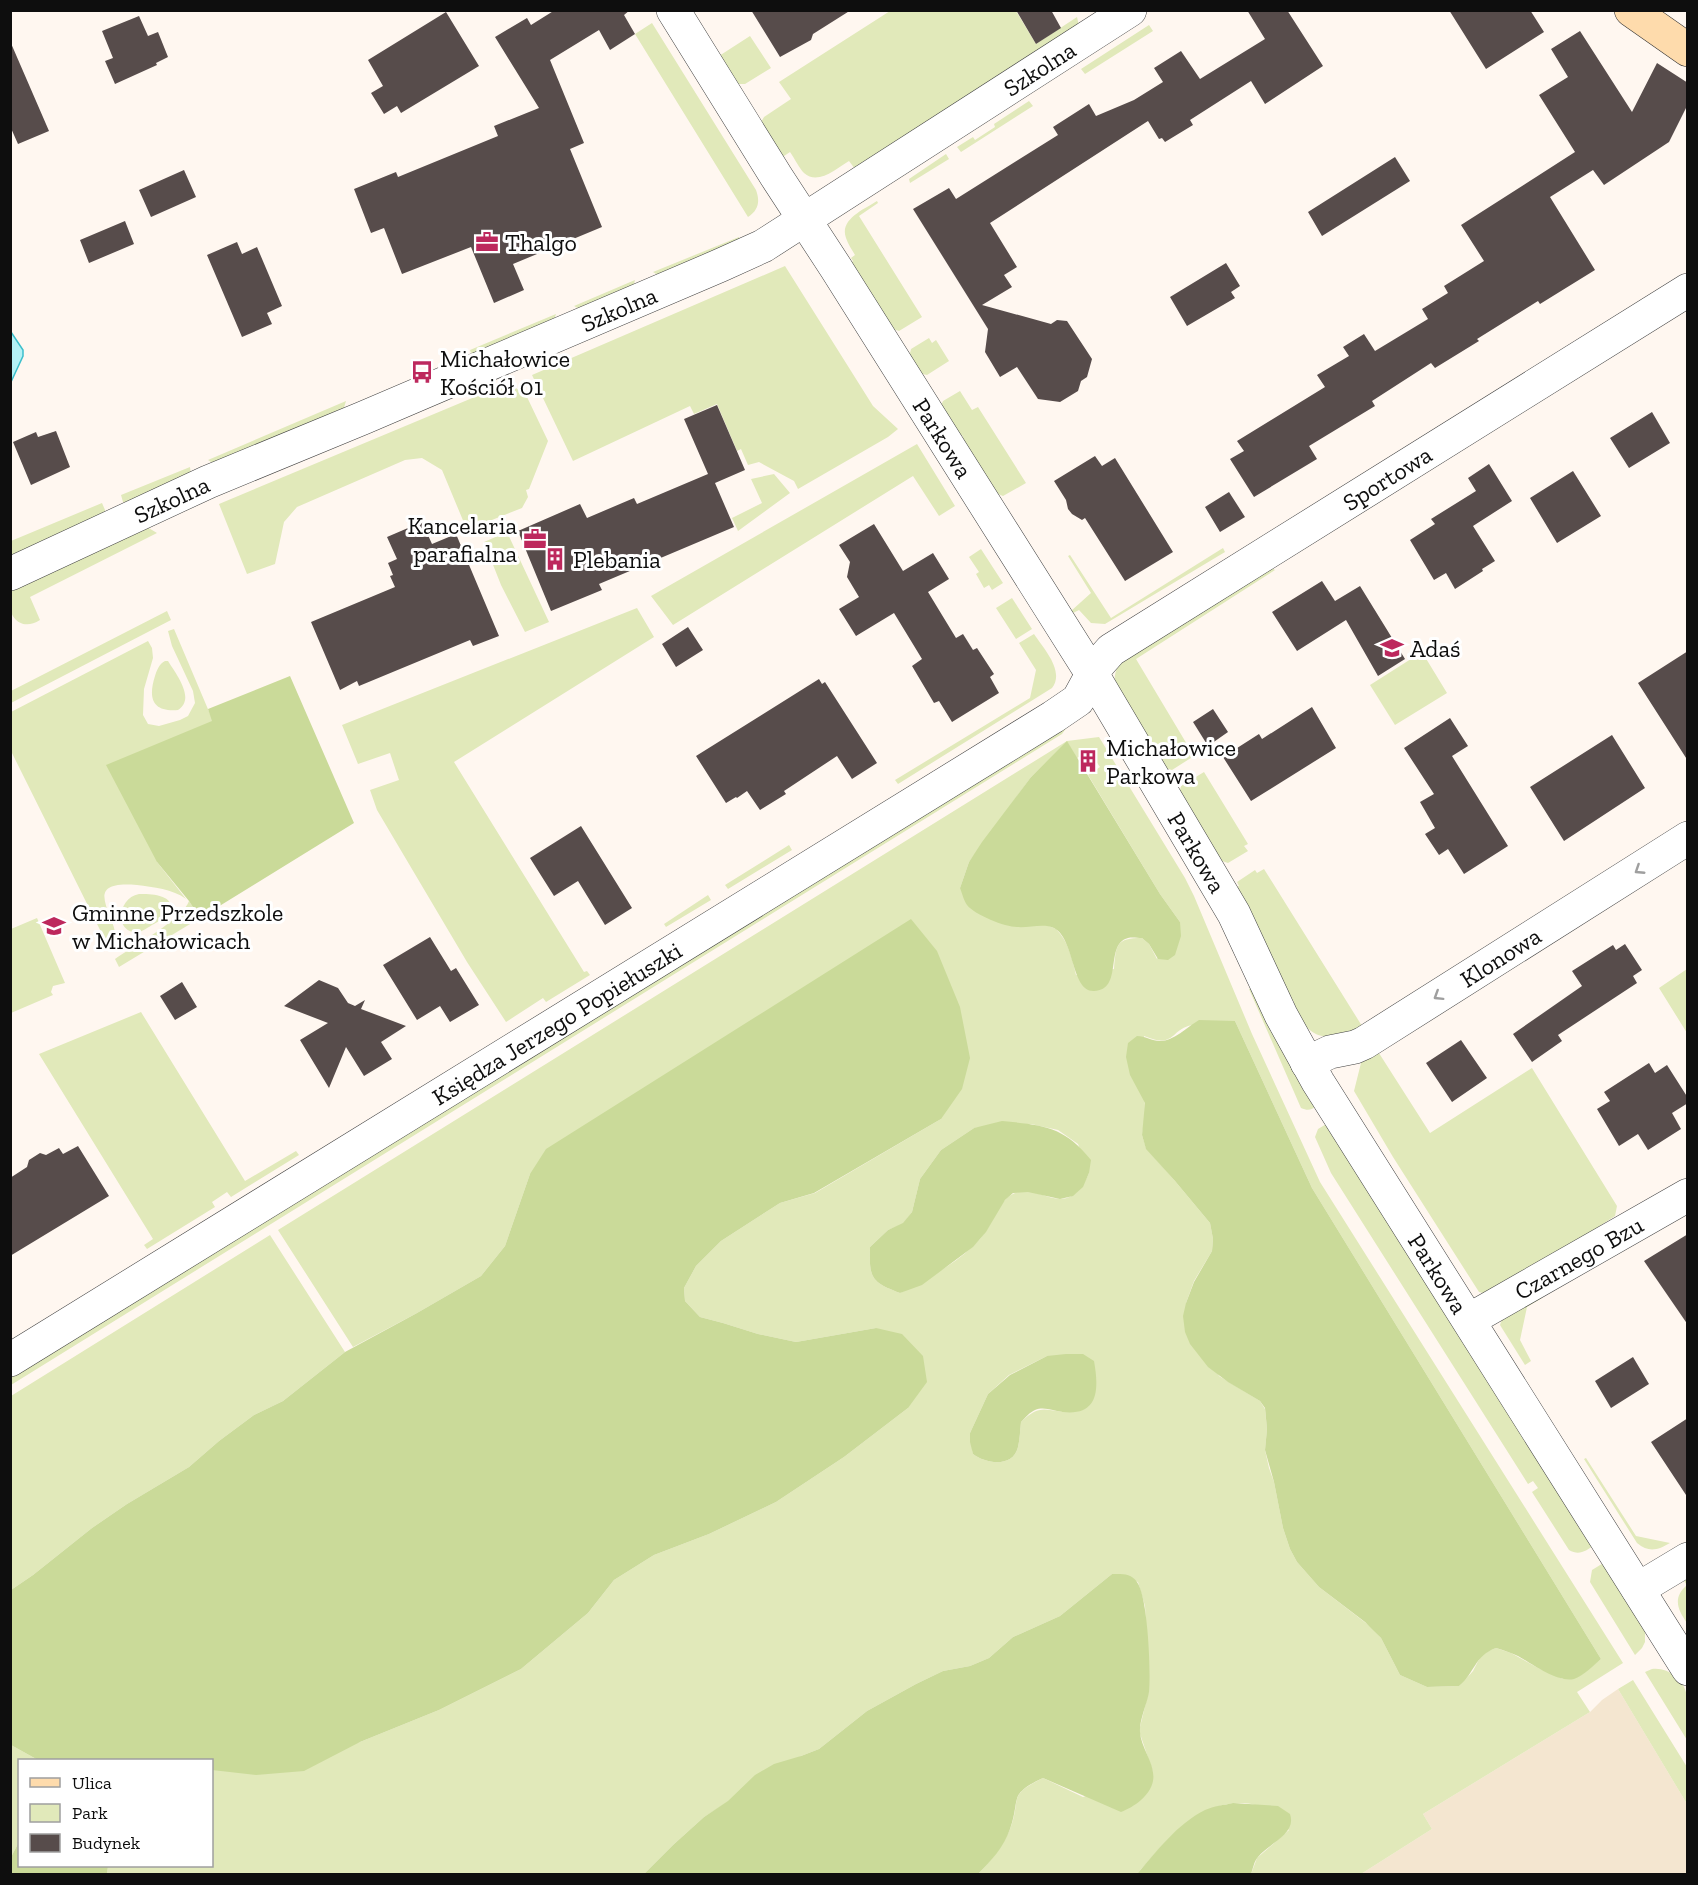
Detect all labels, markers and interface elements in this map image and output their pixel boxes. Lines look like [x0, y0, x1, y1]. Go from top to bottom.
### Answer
street label: Szkolna [998, 34, 1081, 102]
place label: Thalgo [505, 228, 577, 257]
office icon: Thalgo [474, 229, 500, 255]
street label: Szkolna [576, 280, 661, 338]
place label: Michałowice Kościół 01 [440, 344, 570, 401]
bus stop icon: Michałowice Kościół 01 [409, 359, 435, 385]
street label: Parkowa [907, 392, 979, 484]
street label: Sportowa [1337, 439, 1437, 516]
street label: Szkolna [129, 469, 214, 529]
place label: Kancelaria parafialna [408, 511, 517, 568]
office icon: Kancelaria parafialna [522, 526, 548, 552]
place label: Plebania [573, 545, 661, 574]
building icon: Plebania [542, 546, 568, 572]
place label: Adaś [1410, 634, 1461, 663]
school or university icon: Adaś [1379, 635, 1405, 661]
place label: Michałowice Parkowa [1106, 733, 1236, 790]
building icon: Michałowice Parkowa [1075, 748, 1101, 774]
street label: Parkowa [1162, 806, 1233, 898]
one-way arrow [1634, 863, 1645, 874]
place label: Gminne Przedszkole w Michałowicach [72, 898, 283, 955]
school or university icon: Gminne Przedszkole w Michałowicach [41, 913, 67, 939]
street label: Klonowa [1454, 920, 1546, 993]
street label: Księdza Jerzego Popiełuszki [426, 935, 687, 1111]
one-way arrow [1434, 989, 1444, 1001]
street label: Czarnego Bzu [1509, 1209, 1648, 1306]
street label: Parkowa [1402, 1228, 1475, 1319]
legend [18, 1759, 213, 1867]
text: Ulica [72, 1772, 112, 1794]
text: Park [72, 1802, 108, 1824]
text: Budynek [72, 1832, 141, 1854]

